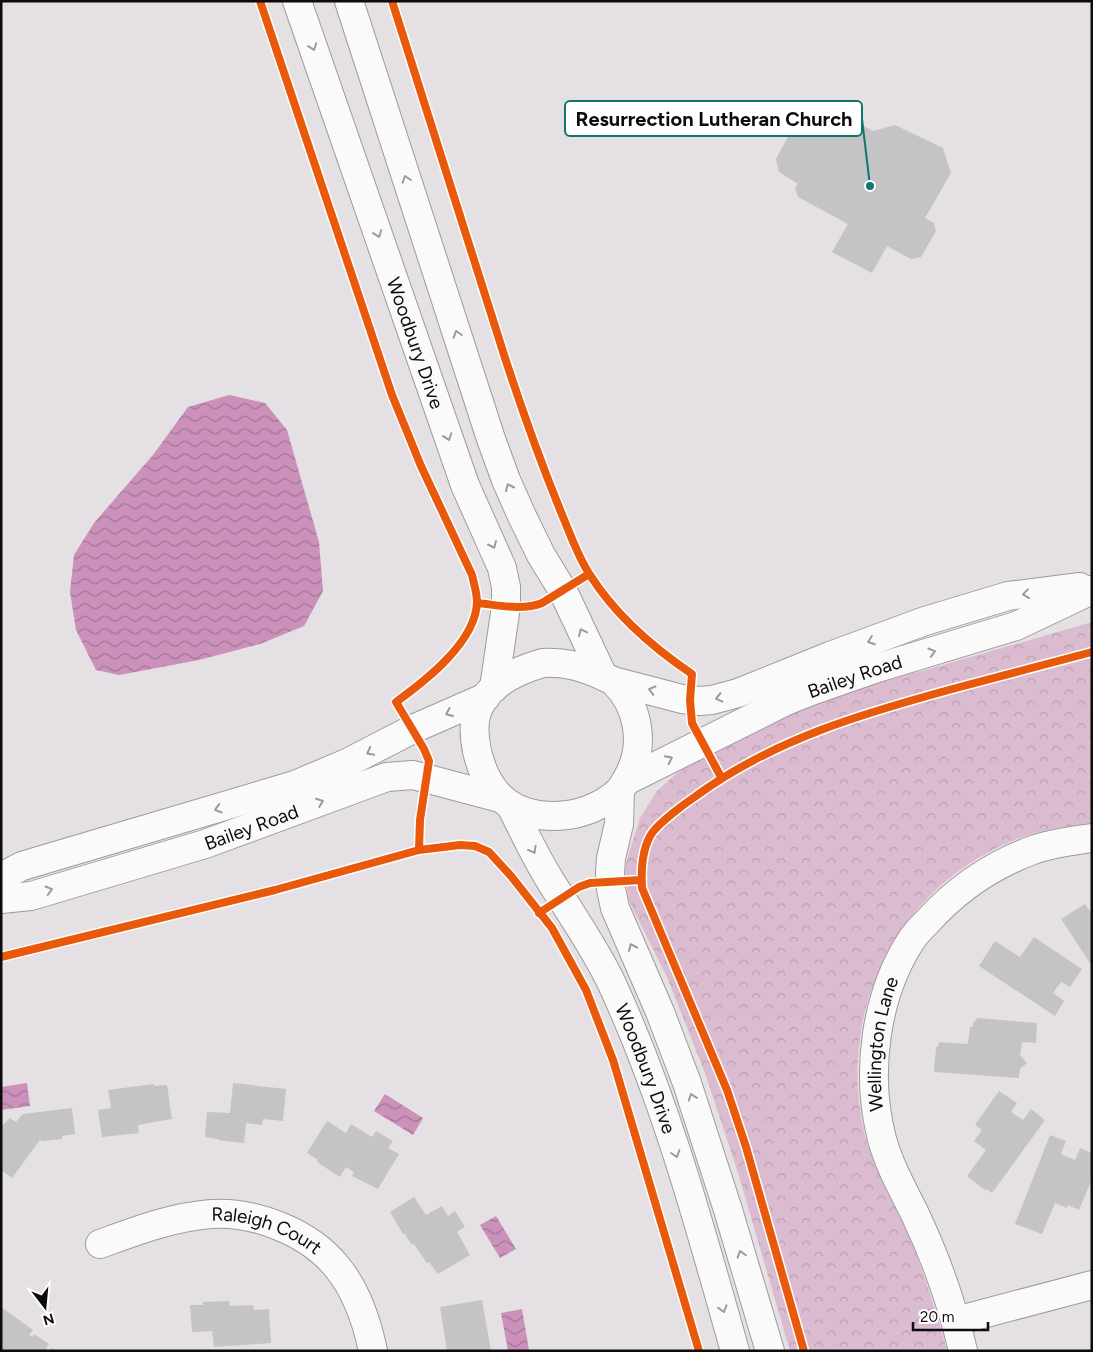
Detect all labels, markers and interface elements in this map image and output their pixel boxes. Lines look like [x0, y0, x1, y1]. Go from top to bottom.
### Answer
one-way arrow [307, 43, 317, 51]
callout: Resurrection Lutheran Church [565, 101, 862, 136]
text: Resurrection Lutheran Church [576, 107, 852, 131]
one-way arrow [402, 176, 412, 184]
one-way arrow [372, 229, 382, 238]
street label: Woodbury Drive [382, 274, 449, 412]
one-way arrow [452, 330, 462, 338]
one-way arrow [443, 432, 453, 441]
one-way arrow [505, 483, 516, 492]
one-way arrow [486, 540, 497, 549]
one-way arrow [1022, 588, 1030, 599]
one-way arrow [578, 628, 589, 637]
one-way arrow [867, 635, 876, 645]
one-way arrow [928, 647, 936, 657]
street label: Bailey Road [804, 650, 905, 703]
one-way arrow [647, 685, 656, 696]
one-way arrow [714, 692, 723, 703]
one-way arrow [445, 707, 454, 718]
one-way arrow [366, 746, 375, 756]
one-way arrow [664, 755, 673, 766]
one-way arrow [315, 798, 324, 808]
street label: Bailey Road [201, 800, 302, 855]
one-way arrow [214, 804, 222, 814]
one-way arrow [527, 845, 537, 854]
one-way arrow [44, 886, 53, 896]
one-way arrow [627, 943, 638, 952]
street label: Wellington Lane [863, 973, 903, 1113]
street label: Woodbury Drive [610, 1000, 681, 1137]
one-way arrow [688, 1094, 698, 1102]
one-way arrow [671, 1149, 681, 1158]
street label: Raleigh Court [211, 1203, 326, 1259]
one-way arrow [737, 1250, 747, 1258]
north arrow [20, 1282, 70, 1332]
scale bar [913, 1300, 988, 1332]
one-way arrow [717, 1305, 728, 1314]
text: 20 m [920, 1308, 954, 1326]
text: N [41, 1309, 56, 1329]

